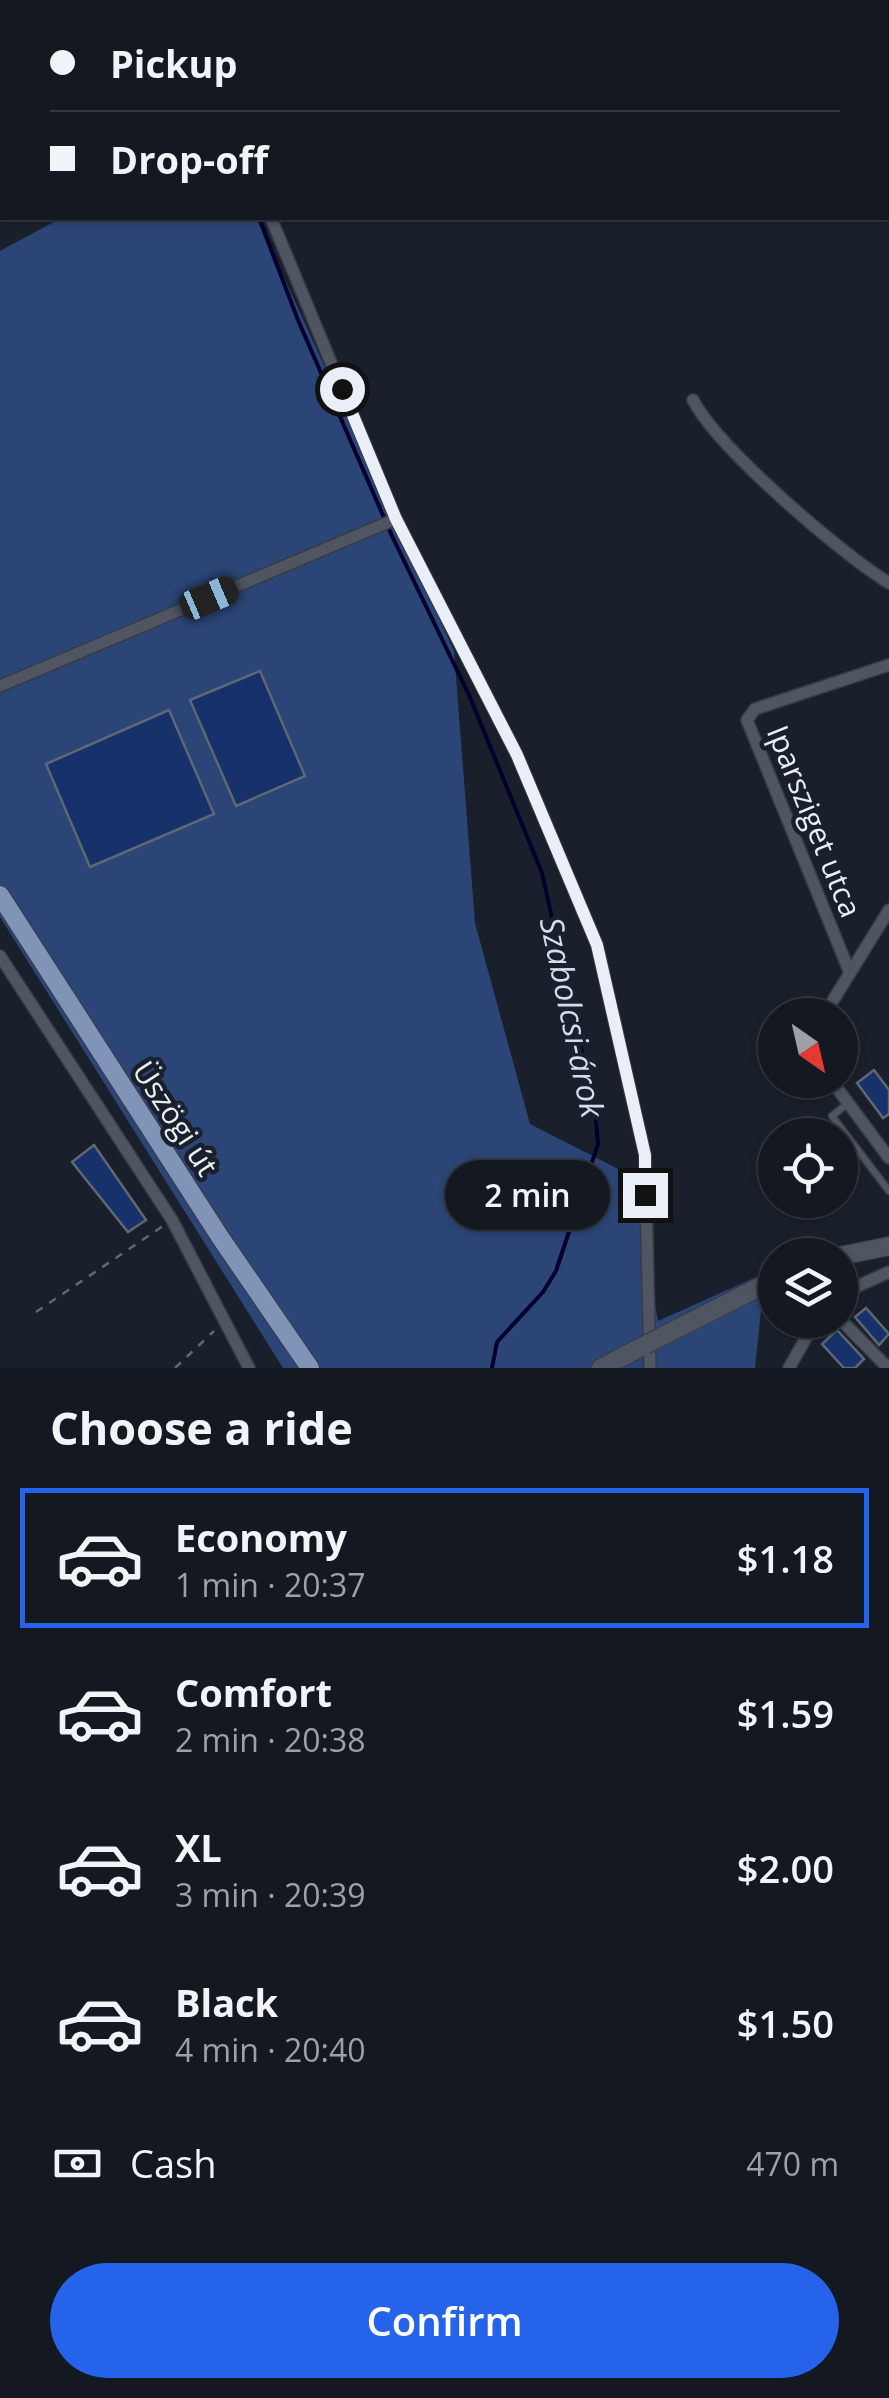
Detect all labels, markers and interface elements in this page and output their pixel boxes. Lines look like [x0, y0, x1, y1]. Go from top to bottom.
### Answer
text: Pickup [110, 37, 238, 89]
text: Drop-off [110, 133, 268, 185]
route start [320, 367, 365, 412]
car [176, 572, 242, 624]
street label: Iparsziget utca [758, 719, 872, 923]
water label: Szabolcsi-árok [531, 913, 615, 1122]
north arrow [758, 998, 858, 1098]
map controls [758, 998, 858, 1338]
street label: Üszögi út [124, 1053, 228, 1183]
button: locate [758, 1118, 858, 1218]
callout: 2 min [445, 1160, 610, 1230]
text: 2 min [484, 1173, 571, 1216]
route end [623, 1173, 668, 1218]
button: layers [758, 1238, 858, 1338]
text: Choose a ride [50, 1397, 353, 1458]
text: Economy [175, 1511, 347, 1563]
icon: car [55, 1513, 145, 1603]
text: $1.18 [737, 1532, 834, 1584]
text: 1 min · 20:37 [175, 1563, 366, 1606]
text: Comfort [175, 1666, 332, 1718]
icon: car [55, 1668, 145, 1758]
text: $1.59 [737, 1687, 834, 1739]
text: 2 min · 20:38 [175, 1718, 366, 1761]
text: XL [175, 1821, 222, 1873]
icon: car [55, 1823, 145, 1913]
text: $2.00 [737, 1842, 834, 1894]
text: 3 min · 20:39 [175, 1873, 366, 1916]
text: Black [175, 1976, 278, 2028]
icon: car [55, 1978, 145, 2068]
text: $1.50 [737, 1997, 834, 2049]
text: 4 min · 20:40 [175, 2028, 366, 2071]
icon: cash [50, 2136, 105, 2191]
text: Cash [130, 2137, 216, 2189]
text: 470 m [746, 2142, 839, 2185]
button: Confirm [50, 2263, 839, 2378]

